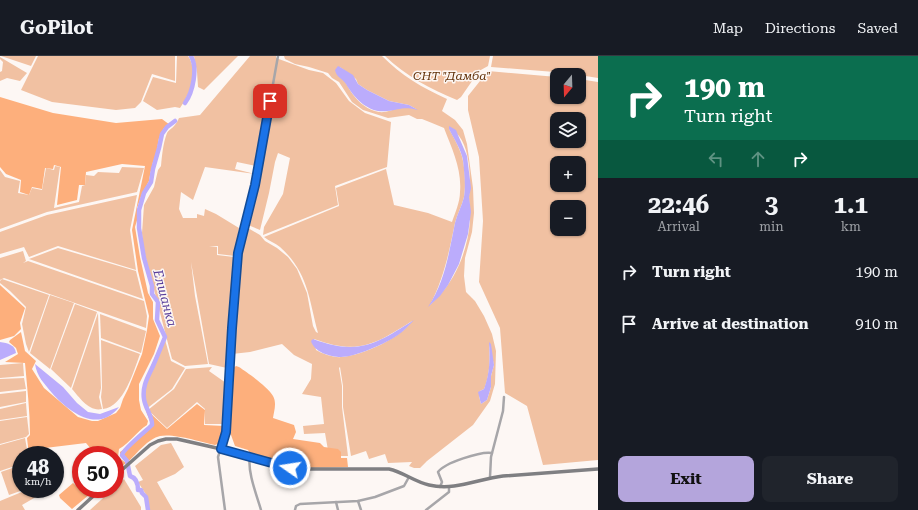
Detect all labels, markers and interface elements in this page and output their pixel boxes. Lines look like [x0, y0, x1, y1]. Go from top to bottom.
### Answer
text: GoPilot [20, 16, 93, 39]
text: Map [713, 20, 743, 36]
text: Directions [765, 20, 835, 36]
text: Saved [857, 20, 898, 36]
north arrow [550, 68, 586, 104]
map controls [550, 68, 586, 236]
park label: СНТ "Дамба" [413, 69, 491, 83]
text: 190 m [684, 71, 765, 104]
icon: right [618, 72, 670, 124]
pin [253, 84, 287, 118]
icon: arrive [259, 90, 281, 112]
text: Turn right [684, 105, 772, 126]
button: layers [550, 112, 586, 148]
icon: left [705, 148, 727, 170]
icon: ahead [747, 148, 769, 170]
icon: right [789, 148, 811, 170]
button: + [550, 156, 586, 192]
text: 22:46 [648, 191, 709, 219]
text: 3 [765, 191, 778, 219]
text: 1.1 [834, 191, 868, 219]
button: − [550, 200, 586, 236]
text: Arrival [657, 219, 700, 234]
text: min [759, 219, 784, 234]
text: km [841, 219, 861, 234]
icon: right [618, 261, 640, 283]
text: Turn right [652, 263, 731, 281]
text: 190 m [855, 263, 898, 281]
water label: Елшанка [150, 267, 180, 328]
icon: arrive [618, 313, 640, 335]
text: Arrive at destination [652, 315, 808, 333]
text: 910 m [855, 315, 898, 333]
speed limit sign: 50 [72, 446, 124, 498]
position arrow [269, 447, 311, 489]
text: 48 [27, 455, 49, 479]
button: Exit [618, 456, 754, 502]
button: Share [762, 456, 898, 502]
text: km/h [25, 476, 51, 487]

